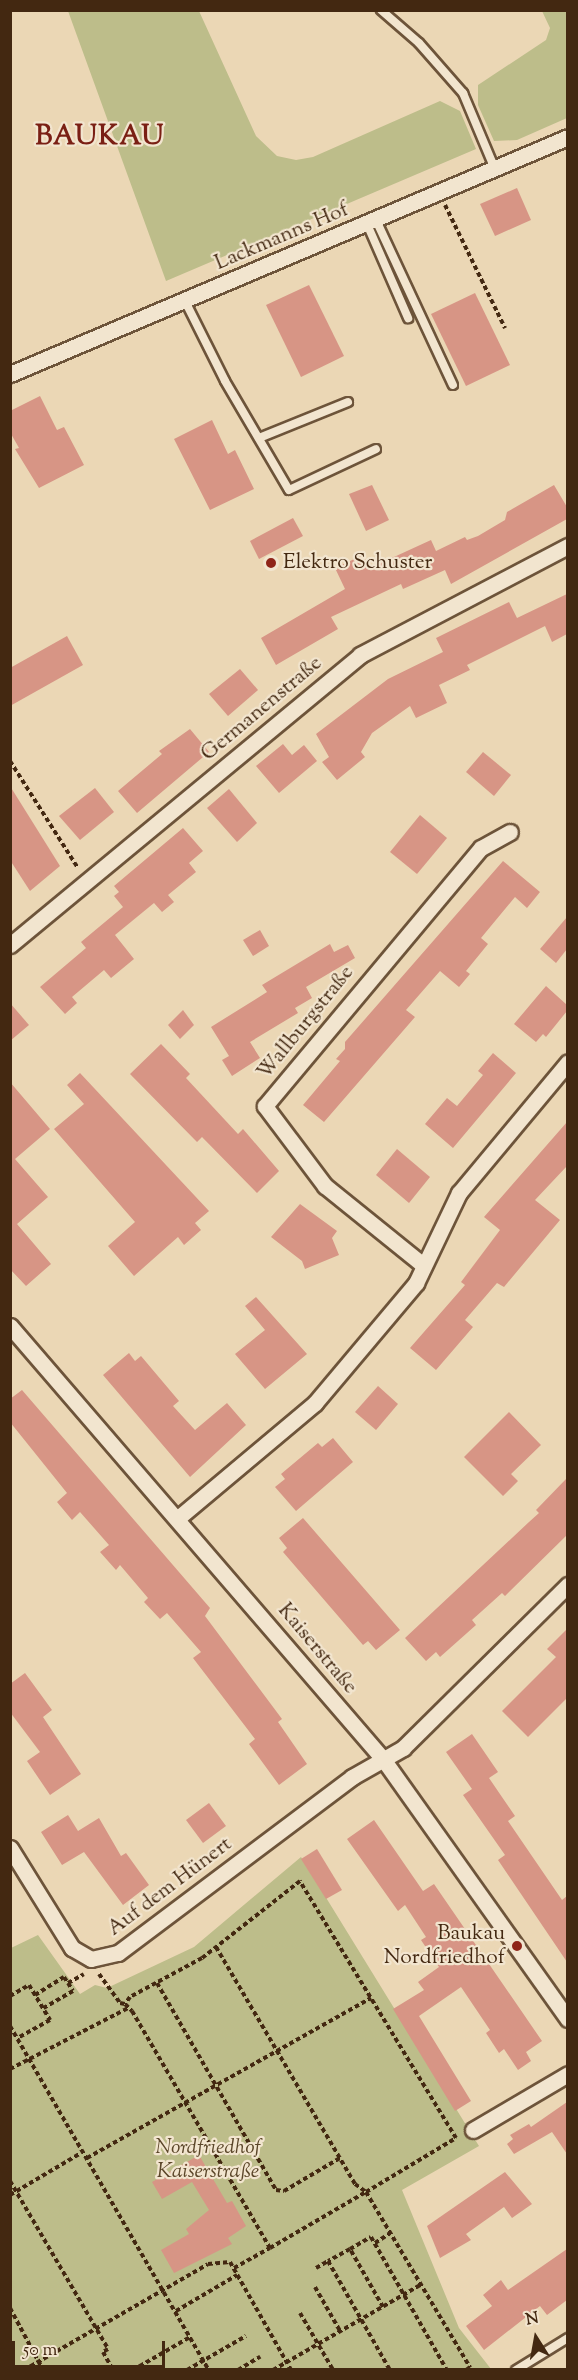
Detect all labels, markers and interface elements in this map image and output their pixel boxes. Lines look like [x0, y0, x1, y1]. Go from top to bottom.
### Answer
district label: BAUKAU [35, 122, 165, 154]
street label: Lackmanns Hof [211, 197, 353, 277]
place label: Elektro Schuster [283, 550, 432, 576]
marker: Elektro Schuster [264, 556, 278, 570]
street label: Germanenstraße [196, 651, 328, 767]
street label: Wallburgstraße [252, 961, 360, 1085]
street label: Kaiserstraße [272, 1599, 362, 1699]
street label: Auf dem Hünert [103, 1832, 237, 1942]
place label: Baukau Nordfriedhof [384, 1921, 505, 1971]
marker: Baukau Nordfriedhof [510, 1939, 524, 1953]
park label: Nordfriedhof Kaiserstraße [155, 2135, 261, 2185]
text: N [524, 2307, 541, 2332]
north arrow [506, 2308, 566, 2368]
scale bar [15, 2329, 168, 2367]
text: 50 m [23, 2338, 57, 2364]

